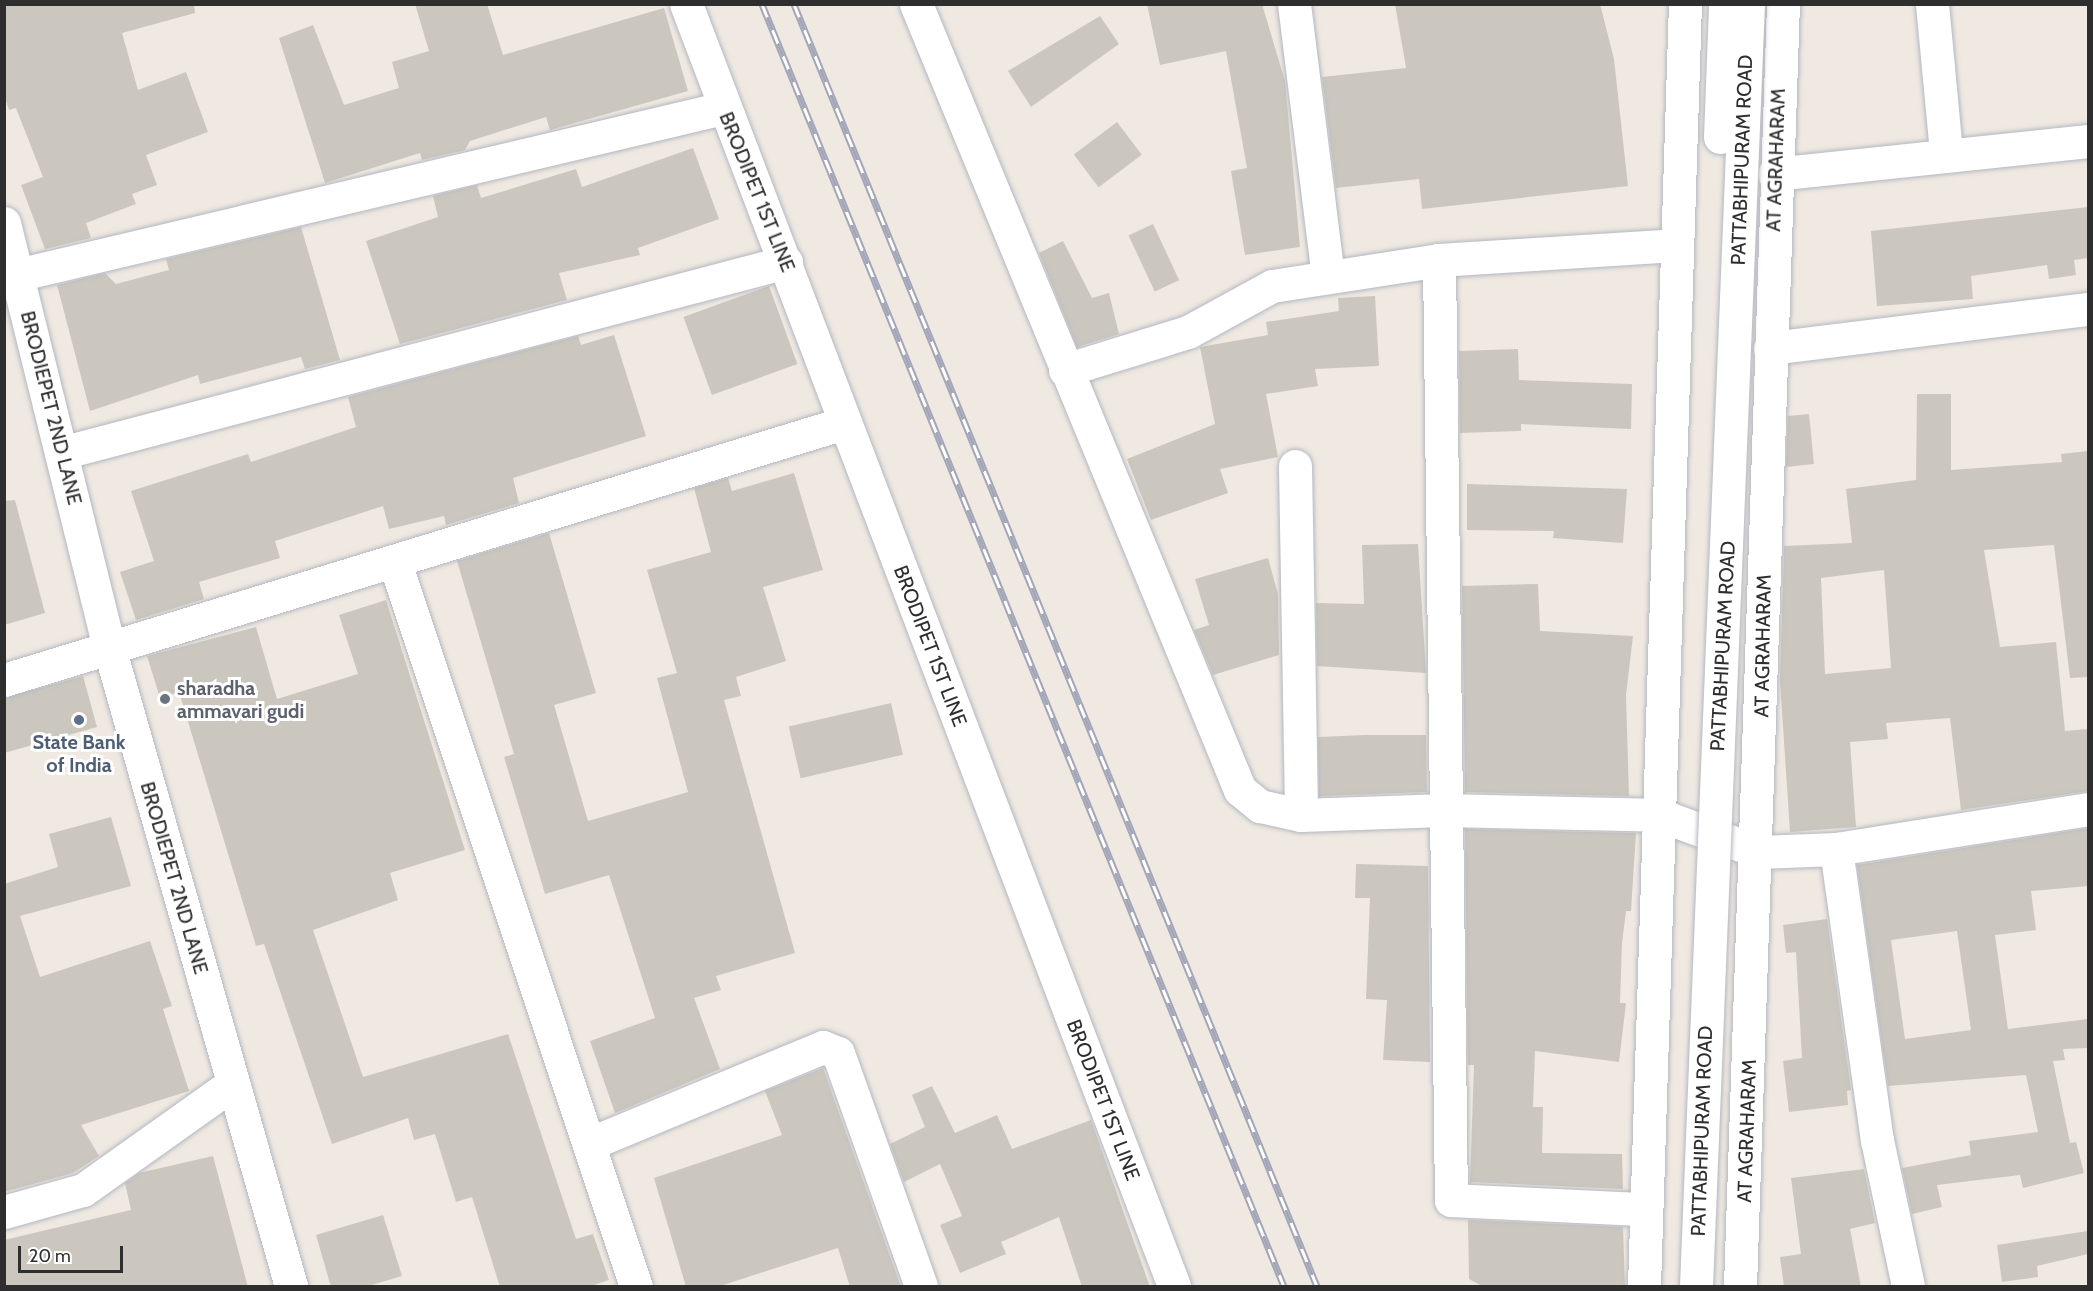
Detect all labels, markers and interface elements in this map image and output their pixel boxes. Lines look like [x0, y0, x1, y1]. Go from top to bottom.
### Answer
street label: PATTABHIPURAM ROAD [1726, 54, 1758, 266]
street label: AT AGRAHARAM [1762, 88, 1790, 232]
street label: BRODIPET 1ST LINE [714, 109, 800, 275]
street label: BRODIEPET 2ND LANE [15, 309, 87, 507]
street label: PATTABHIPURAM ROAD [1706, 540, 1740, 752]
street label: BRODIPET 1ST LINE [888, 562, 972, 730]
street label: AT AGRAHARAM [1750, 574, 1776, 718]
place label: sharadha ammavari gudi [177, 676, 304, 723]
marker: sharadha ammavari gudi [158, 692, 172, 706]
marker: State Bank of India [72, 713, 86, 727]
place label: State Bank of India [33, 730, 125, 777]
street label: BRODIEPET 2ND LANE [135, 779, 213, 977]
street label: BRODIPET 1ST LINE [1061, 1016, 1145, 1184]
street label: PATTABHIPURAM ROAD [1686, 1025, 1718, 1237]
street label: AT AGRAHARAM [1733, 1059, 1761, 1203]
scale bar [21, 1234, 126, 1272]
text: 20 m [29, 1245, 71, 1267]

